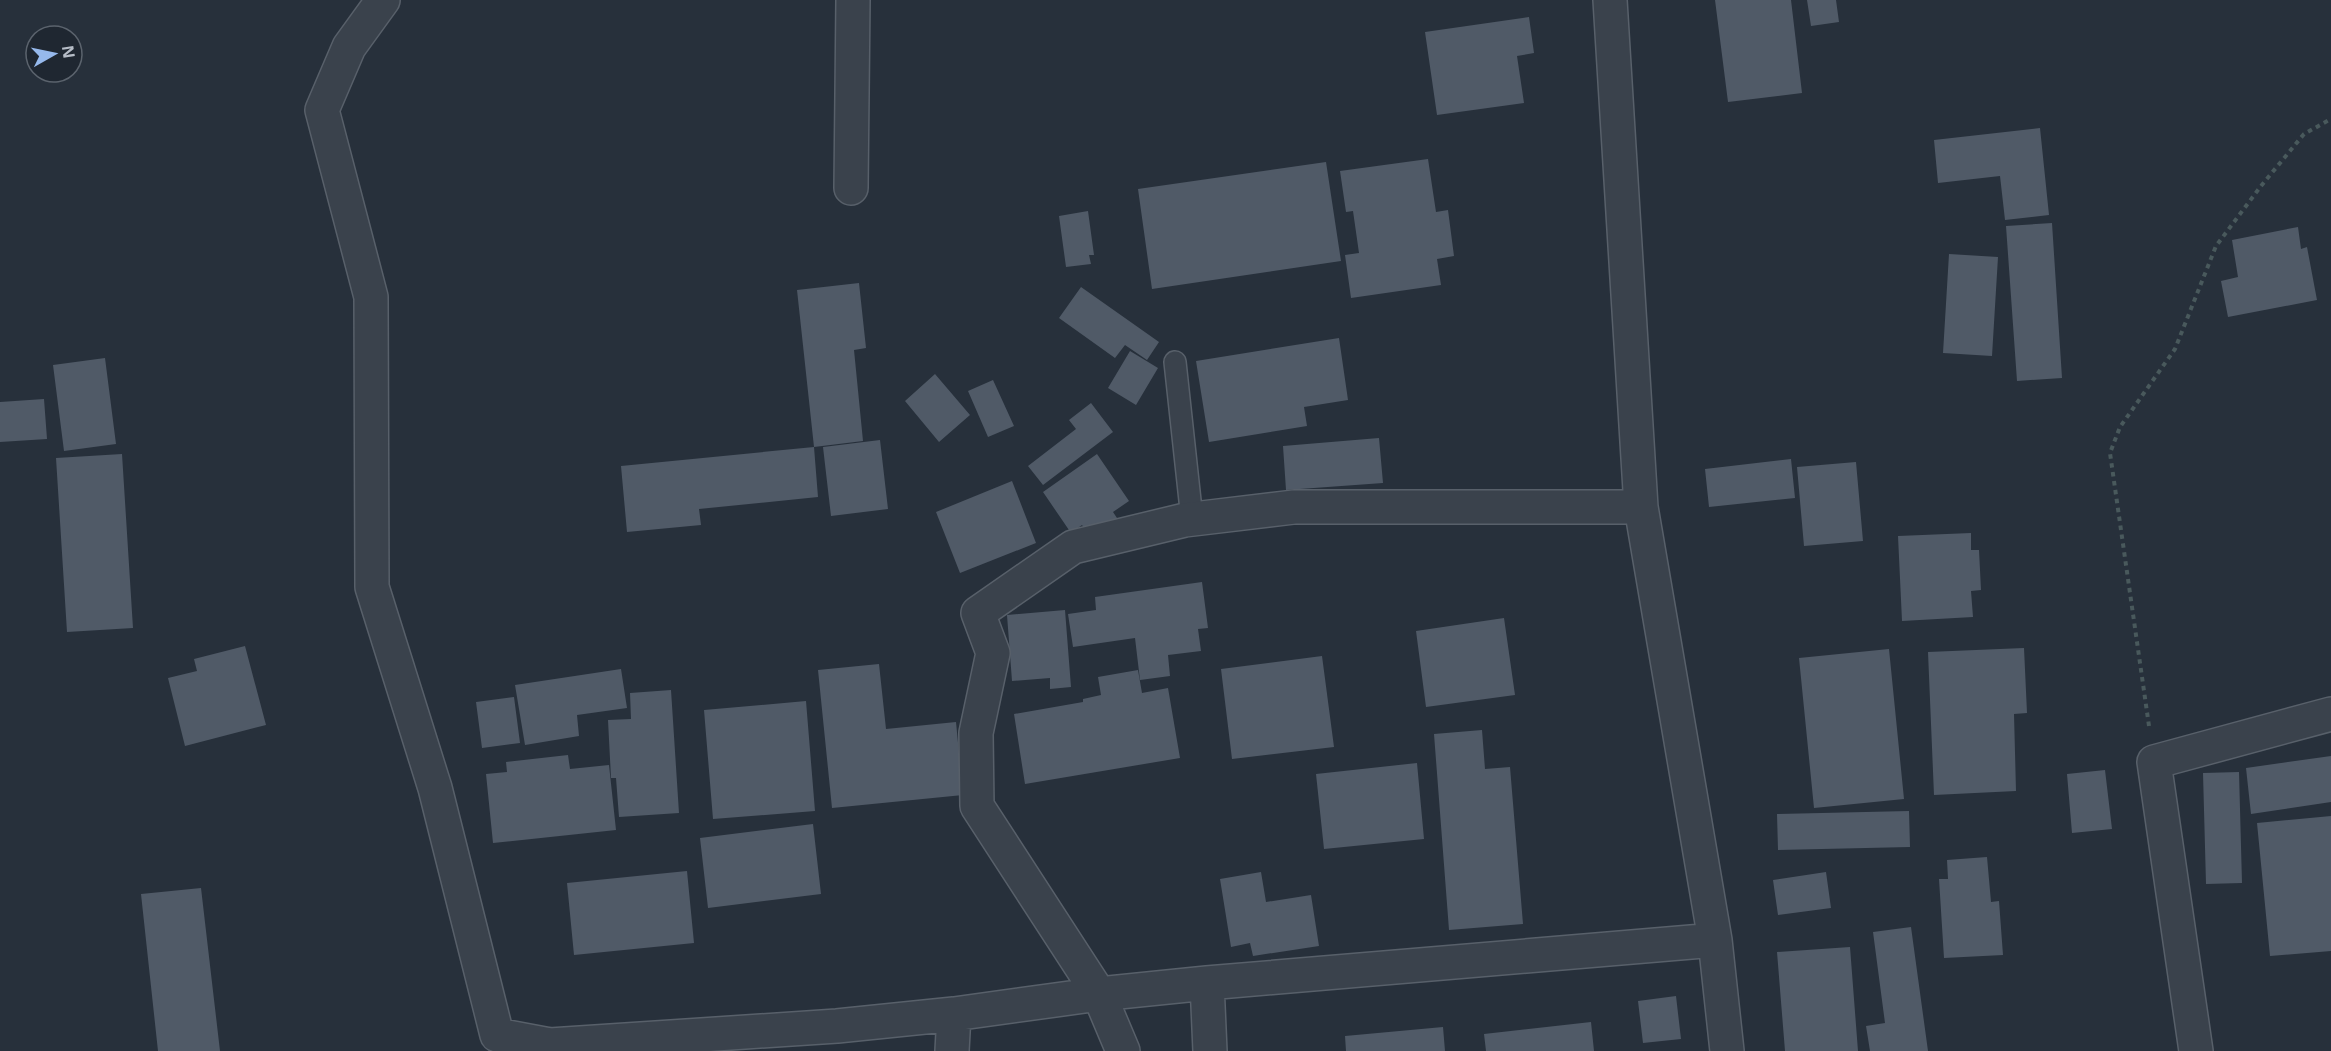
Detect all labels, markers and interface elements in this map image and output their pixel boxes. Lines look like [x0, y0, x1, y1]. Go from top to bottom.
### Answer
north arrow [24, 24, 84, 84]
text: N [57, 44, 81, 60]

